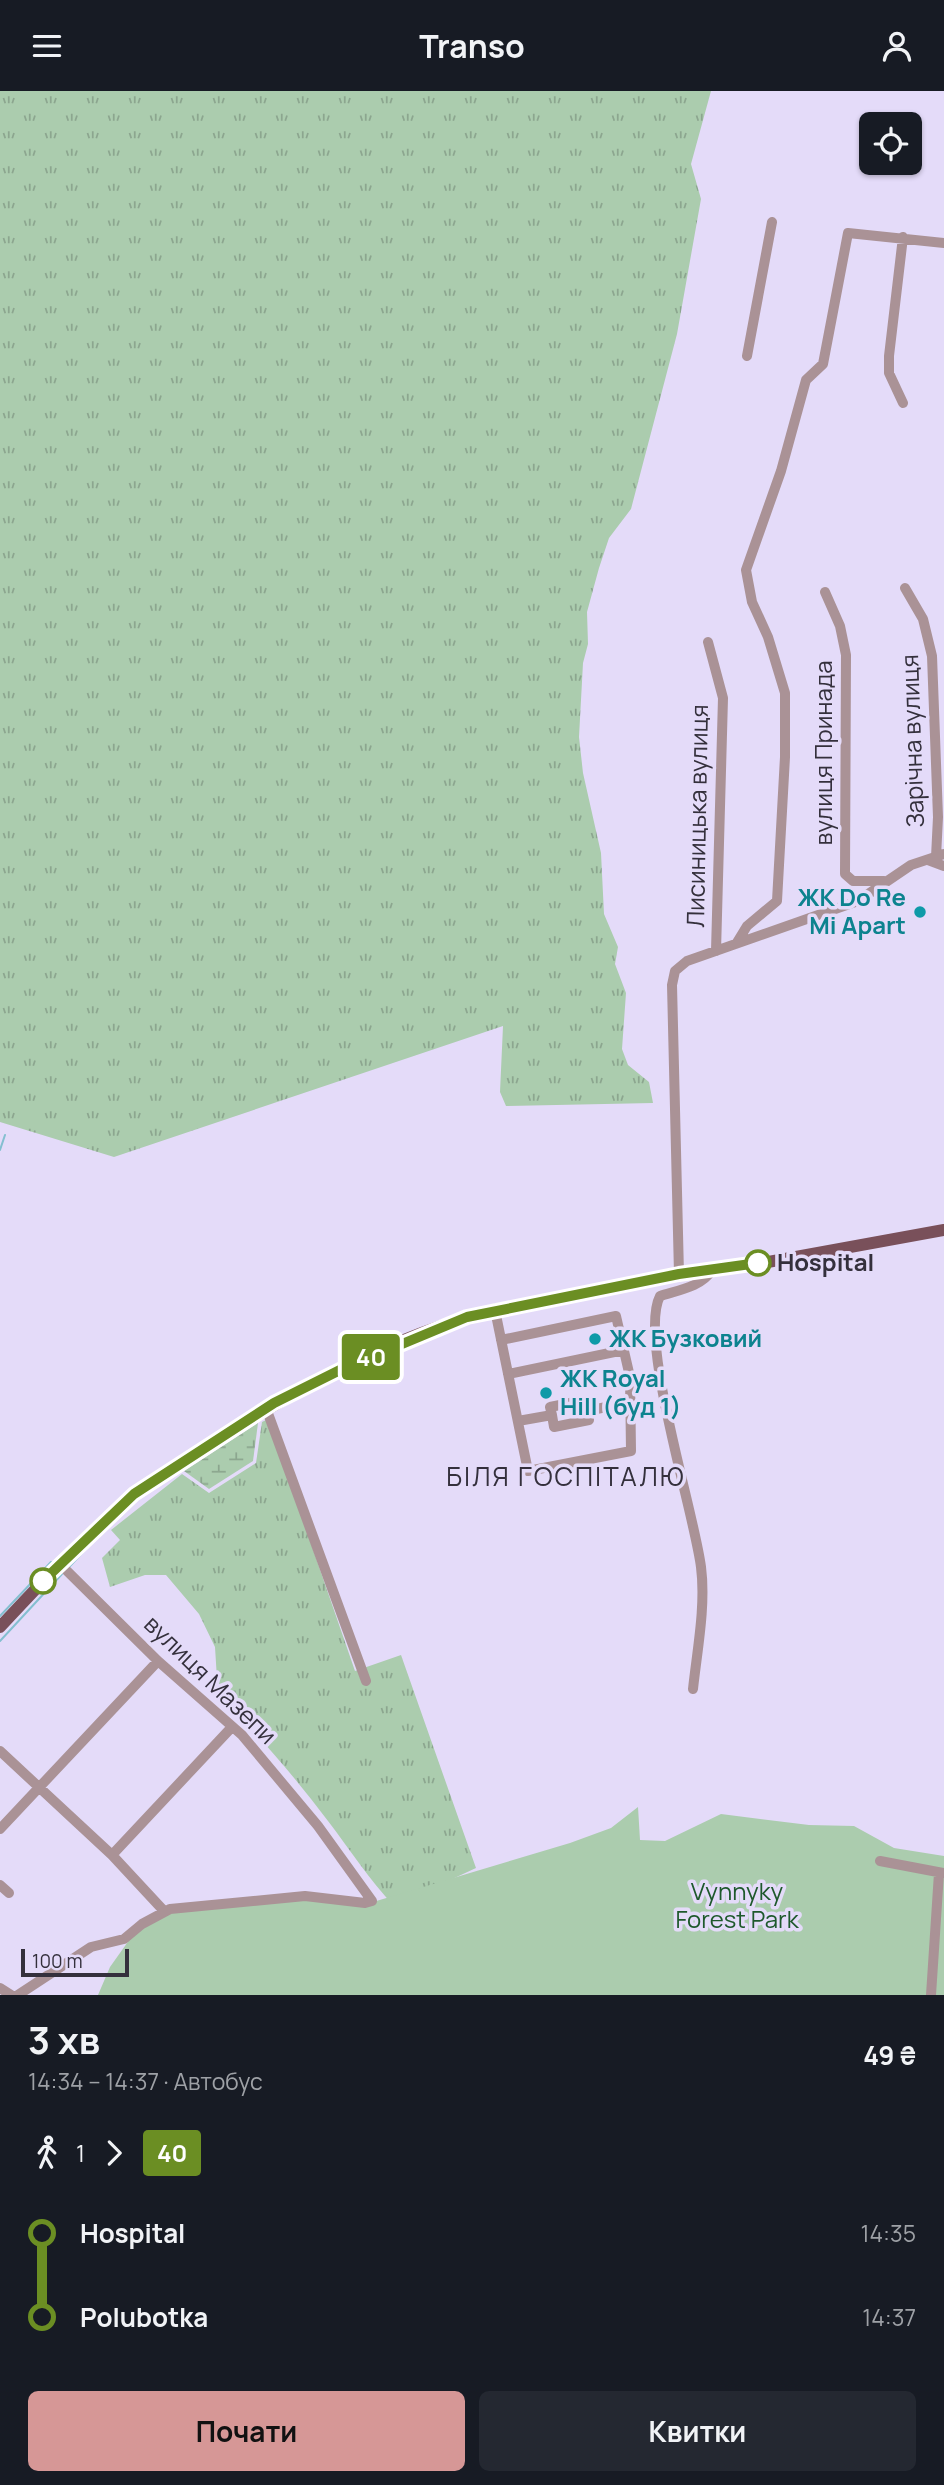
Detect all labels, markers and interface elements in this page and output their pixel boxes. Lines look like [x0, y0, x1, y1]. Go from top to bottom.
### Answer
text: Transo [419, 24, 525, 68]
icon: menu [28, 27, 66, 65]
icon: person [878, 27, 916, 65]
map controls [859, 112, 922, 175]
button: locate [859, 112, 922, 175]
street label: Зарічна вулиця [892, 654, 931, 828]
street label: вулиця Принада [806, 660, 839, 846]
street label: Лисиницька вулиця [678, 704, 715, 928]
place label: ЖК Do Re Mi Apart [797, 880, 906, 941]
marker: ЖК Do Re Mi Apart [912, 904, 928, 920]
place label: Hospital [777, 1245, 874, 1278]
marker: Hospital [745, 1250, 771, 1276]
place label: ЖК Бузковий [609, 1321, 762, 1354]
marker: ЖК Бузковий [587, 1331, 603, 1347]
line badge: 40 [340, 1334, 402, 1380]
text: 40 [356, 1340, 386, 1373]
place label: ЖК Royal Hill (буд 1) [560, 1361, 681, 1422]
marker: ЖК Royal Hill (буд 1) [538, 1385, 554, 1401]
district label: БІЛЯ ГОСПІТАЛЮ [446, 1458, 686, 1494]
unlabelled marker [30, 1568, 56, 1594]
street label: вулиця Мазепи [138, 1607, 285, 1751]
park label: Vynnyky Forest Park [675, 1874, 800, 1935]
scale bar [21, 1946, 130, 1978]
text: 100 m [32, 1948, 83, 1974]
text: 3 хв [28, 2013, 100, 2065]
text: 49 ₴ [863, 2037, 916, 2073]
text: 14:34 – 14:37 · Автобус [28, 2065, 263, 2097]
icon: walk [28, 2134, 66, 2172]
icon: forward [95, 2134, 133, 2172]
text: 40 [157, 2136, 187, 2169]
text: 1 [76, 2137, 85, 2169]
text: Hospital [80, 2215, 185, 2251]
text: 14:35 [861, 2217, 916, 2249]
text: Polubotka [80, 2299, 208, 2335]
text: 14:37 [862, 2301, 916, 2333]
button: Почати [28, 2391, 465, 2471]
button: Квитки [479, 2391, 916, 2471]

